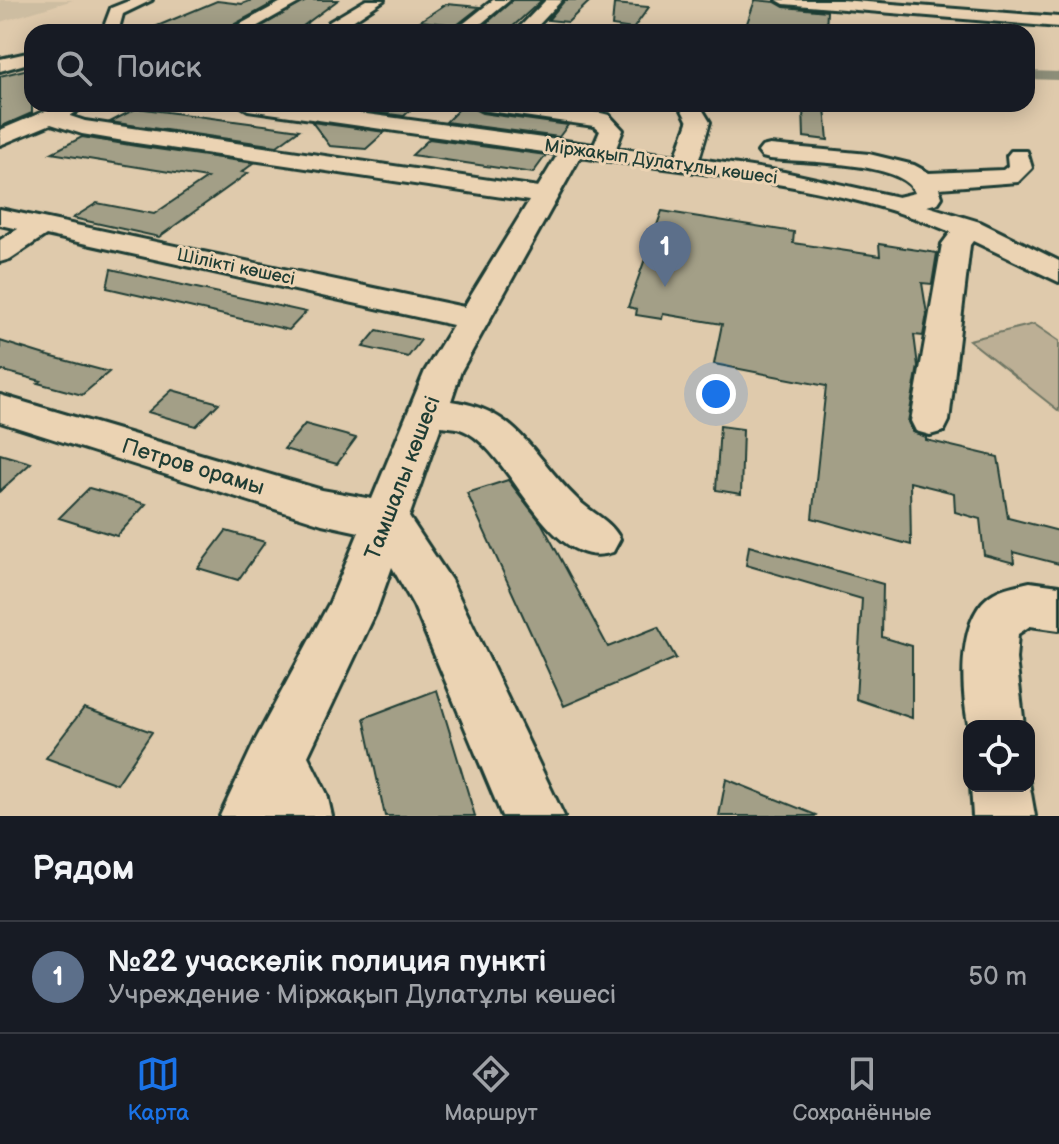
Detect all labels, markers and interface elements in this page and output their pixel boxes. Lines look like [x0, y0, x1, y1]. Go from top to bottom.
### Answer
search box [24, 24, 1035, 112]
icon: search [52, 46, 96, 90]
text: Поиск [116, 50, 202, 86]
street label: Міржақып Дулатұлы көшесі [543, 135, 779, 189]
pin: 1 [639, 221, 691, 287]
street label: Шілікті көшесі [175, 244, 297, 290]
your location [696, 374, 736, 414]
street label: Тамшалы көшесі [359, 392, 447, 564]
street label: Петров орамы [119, 433, 267, 501]
map controls [963, 720, 1035, 792]
button: locate [963, 720, 1035, 792]
text: Рядом [32, 848, 134, 889]
text: №22 учаскелік полиция пункті [108, 944, 546, 980]
text: 1 [53, 962, 63, 993]
text: 50 m [968, 962, 1027, 993]
text: Учреждение · Міржақып Дулатұлы көшесі [108, 980, 616, 1011]
tab: Карта [127, 1052, 189, 1127]
tab: Маршрут [444, 1052, 538, 1127]
tab: Сохранённые [793, 1052, 932, 1127]

